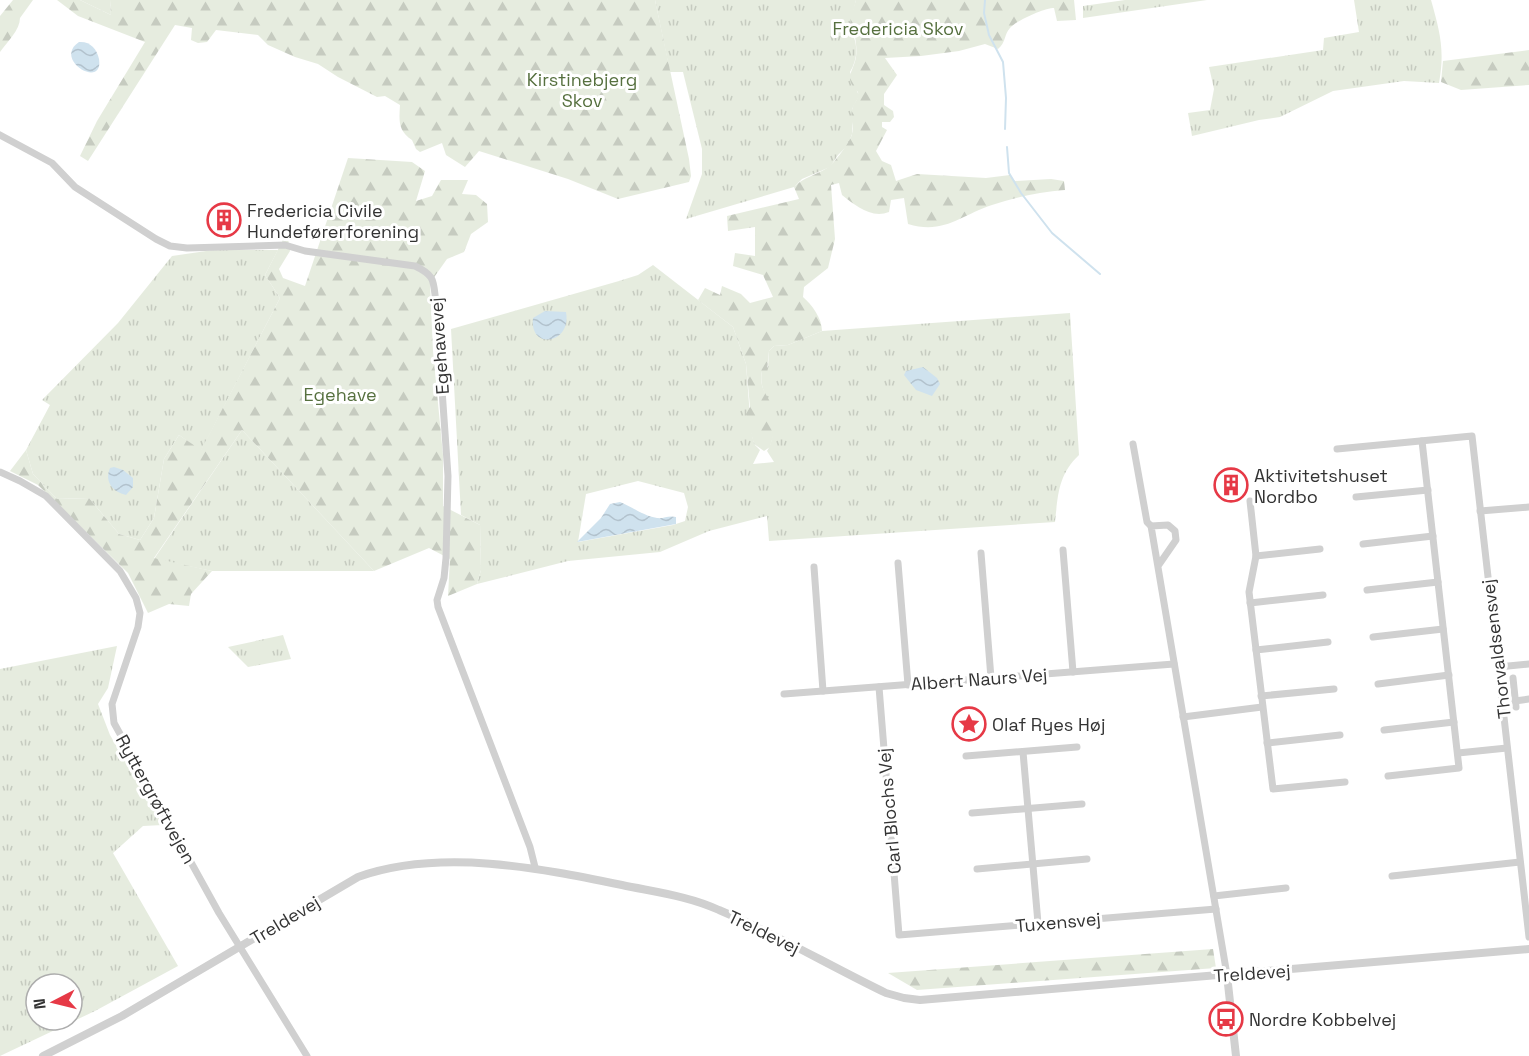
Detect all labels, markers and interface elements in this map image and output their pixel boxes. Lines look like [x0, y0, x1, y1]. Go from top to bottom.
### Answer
park label: Fredericia Skov [832, 17, 964, 40]
park label: Kirstinebjerg Skov [527, 68, 637, 112]
place label: Fredericia Civile Hundeførerforening [247, 199, 419, 243]
building icon: Fredericia Civile Hundeførerforening [206, 202, 242, 238]
street label: Egehavevej [424, 297, 454, 395]
park label: Egehave [303, 383, 377, 406]
place label: Aktivitetshuset Nordbo [1254, 464, 1388, 508]
building icon: Aktivitetshuset Nordbo [1213, 467, 1249, 503]
street label: Thorvaldsensvej [1476, 578, 1516, 720]
street label: Albert Naurs Vej [910, 663, 1048, 695]
place icon: Olaf Ryes Høj [951, 706, 987, 742]
place label: Olaf Ryes Høj [992, 713, 1105, 736]
street label: Ryttergrøftvejen [111, 730, 201, 868]
street label: Carl Blochs Vej [872, 747, 906, 875]
street label: Treldevej [246, 890, 324, 950]
street label: Treldevej [724, 905, 804, 959]
street label: Tuxensvej [1014, 907, 1102, 937]
street label: Treldevej [1213, 959, 1291, 987]
north arrow [24, 972, 84, 1032]
text: N [29, 997, 51, 1010]
bus stop icon: Nordre Kobbelvej [1208, 1001, 1244, 1037]
place label: Nordre Kobbelvej [1249, 1008, 1396, 1031]

